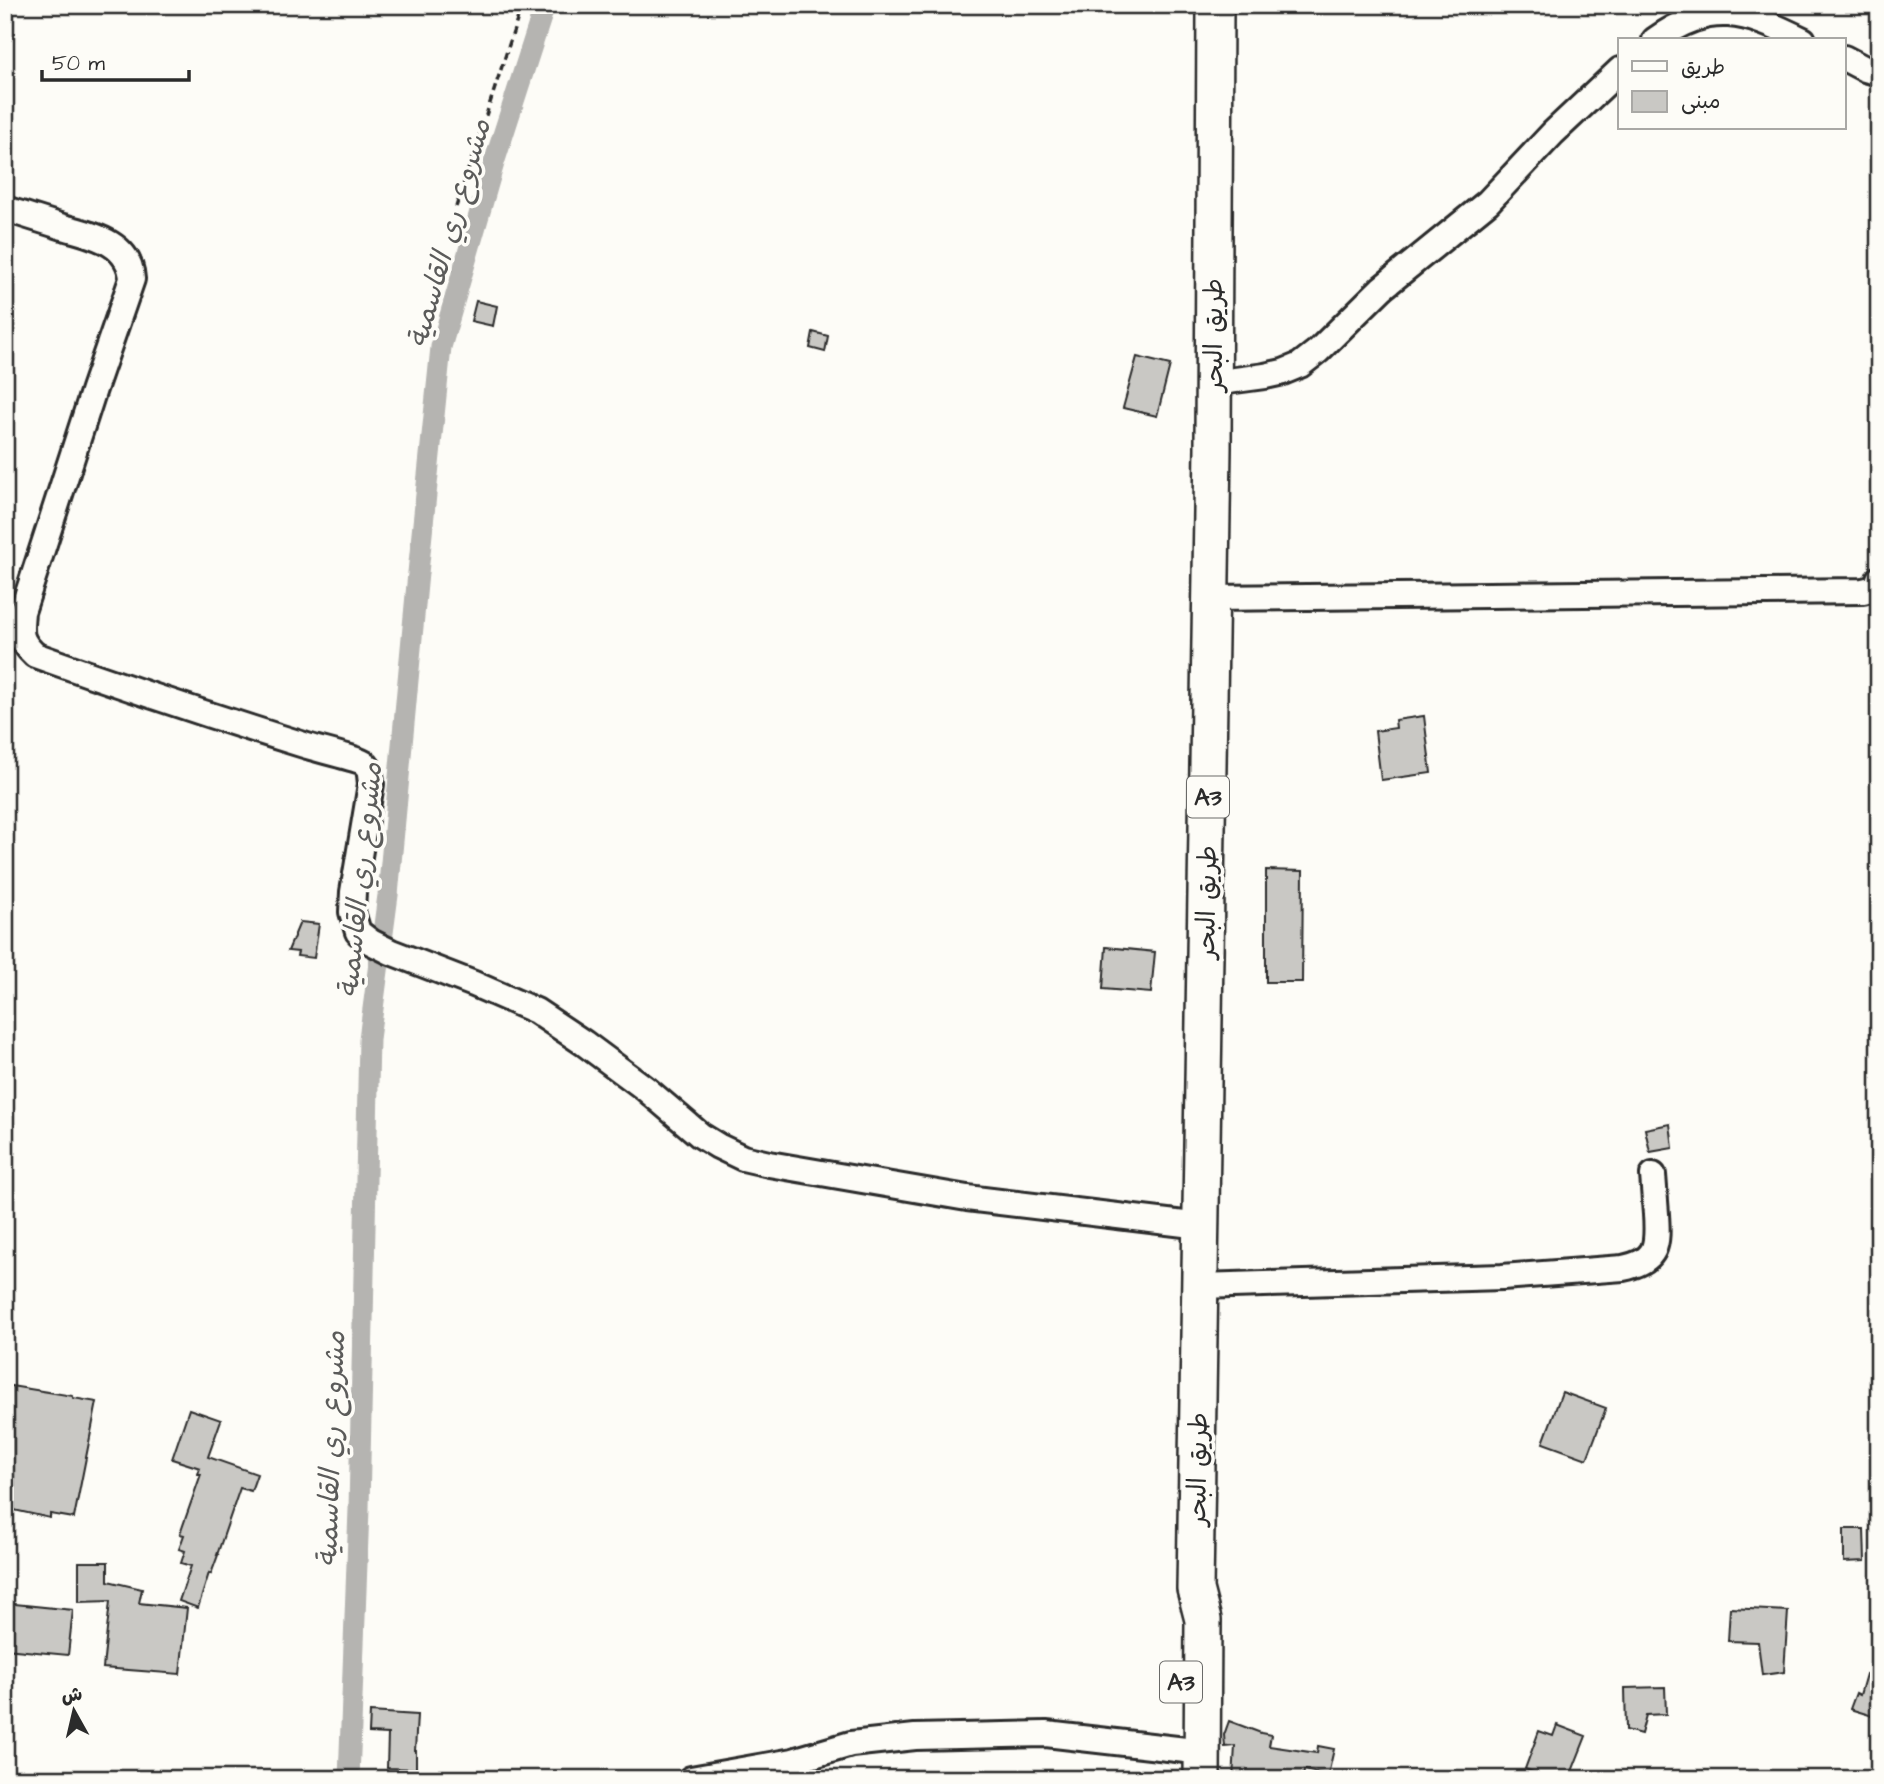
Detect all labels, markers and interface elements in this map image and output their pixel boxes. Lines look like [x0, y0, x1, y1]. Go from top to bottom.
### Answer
scale bar [42, 38, 189, 82]
legend [1618, 38, 1846, 130]
text: 50 m [52, 49, 106, 78]
text: طريق [1681, 53, 1725, 82]
text: مبنى [1681, 87, 1720, 116]
water label: مشروع ري القاسمية [398, 114, 501, 352]
street label: طريق البحر [1196, 278, 1232, 394]
water label: مشروع ري القاسمية [329, 760, 392, 1000]
road number: A3 [1187, 776, 1229, 818]
street label: طريق البحر [1188, 845, 1226, 961]
water label: مشروع ري القاسمية [308, 1330, 355, 1568]
street label: طريق البحر [1179, 1412, 1217, 1528]
road number: A3 [1160, 1662, 1202, 1702]
north arrow [38, 1676, 108, 1746]
text: ش [60, 1681, 84, 1710]

